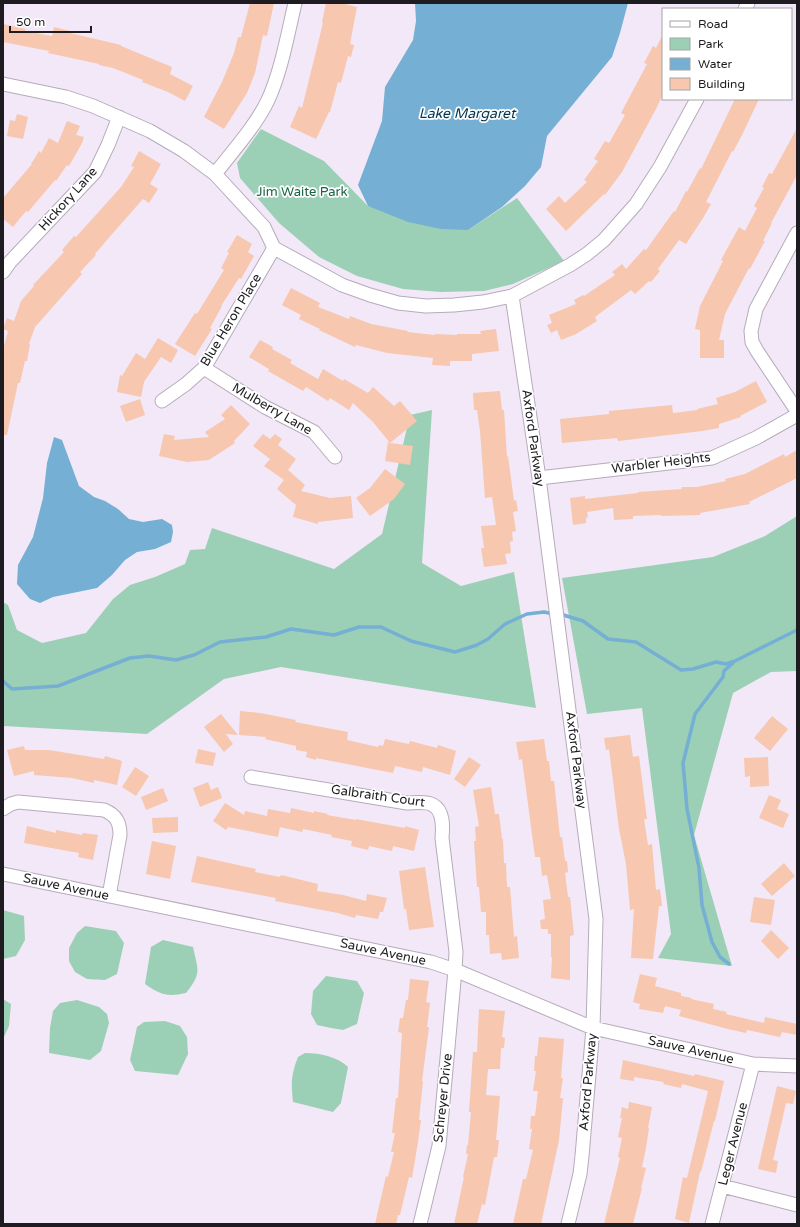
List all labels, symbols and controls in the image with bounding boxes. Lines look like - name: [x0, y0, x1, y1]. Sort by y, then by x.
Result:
- scale bar: [10, 8, 91, 34]
- legend: [662, 8, 792, 100]
- text: 50 m: [16, 15, 45, 29]
- text: Road: [698, 17, 728, 31]
- text: Park: [698, 37, 724, 51]
- text: Water: [698, 57, 733, 71]
- text: Building: [698, 77, 745, 91]
- water label: Lake Margaret: [419, 105, 517, 122]
- street label: Hickory Lane: [35, 164, 101, 234]
- park label: Jim Waite Park: [256, 184, 348, 200]
- street label: Blue Heron Place: [197, 271, 265, 369]
- street label: Mulberry Lane: [229, 380, 315, 438]
- street label: Axford Parkway: [518, 388, 548, 488]
- street label: Warbler Heights: [611, 449, 711, 477]
- street label: Axford Parkway: [562, 710, 590, 810]
- street label: Galbraith Court: [330, 781, 426, 811]
- street label: Sauve Avenue: [22, 870, 110, 904]
- street label: Sauve Avenue: [339, 935, 427, 969]
- street label: Axford Parkway: [576, 1032, 600, 1132]
- street label: Sauve Avenue: [647, 1032, 735, 1068]
- street label: Schreyer Drive: [430, 1053, 456, 1143]
- street label: Leger Avenue: [715, 1101, 751, 1187]

